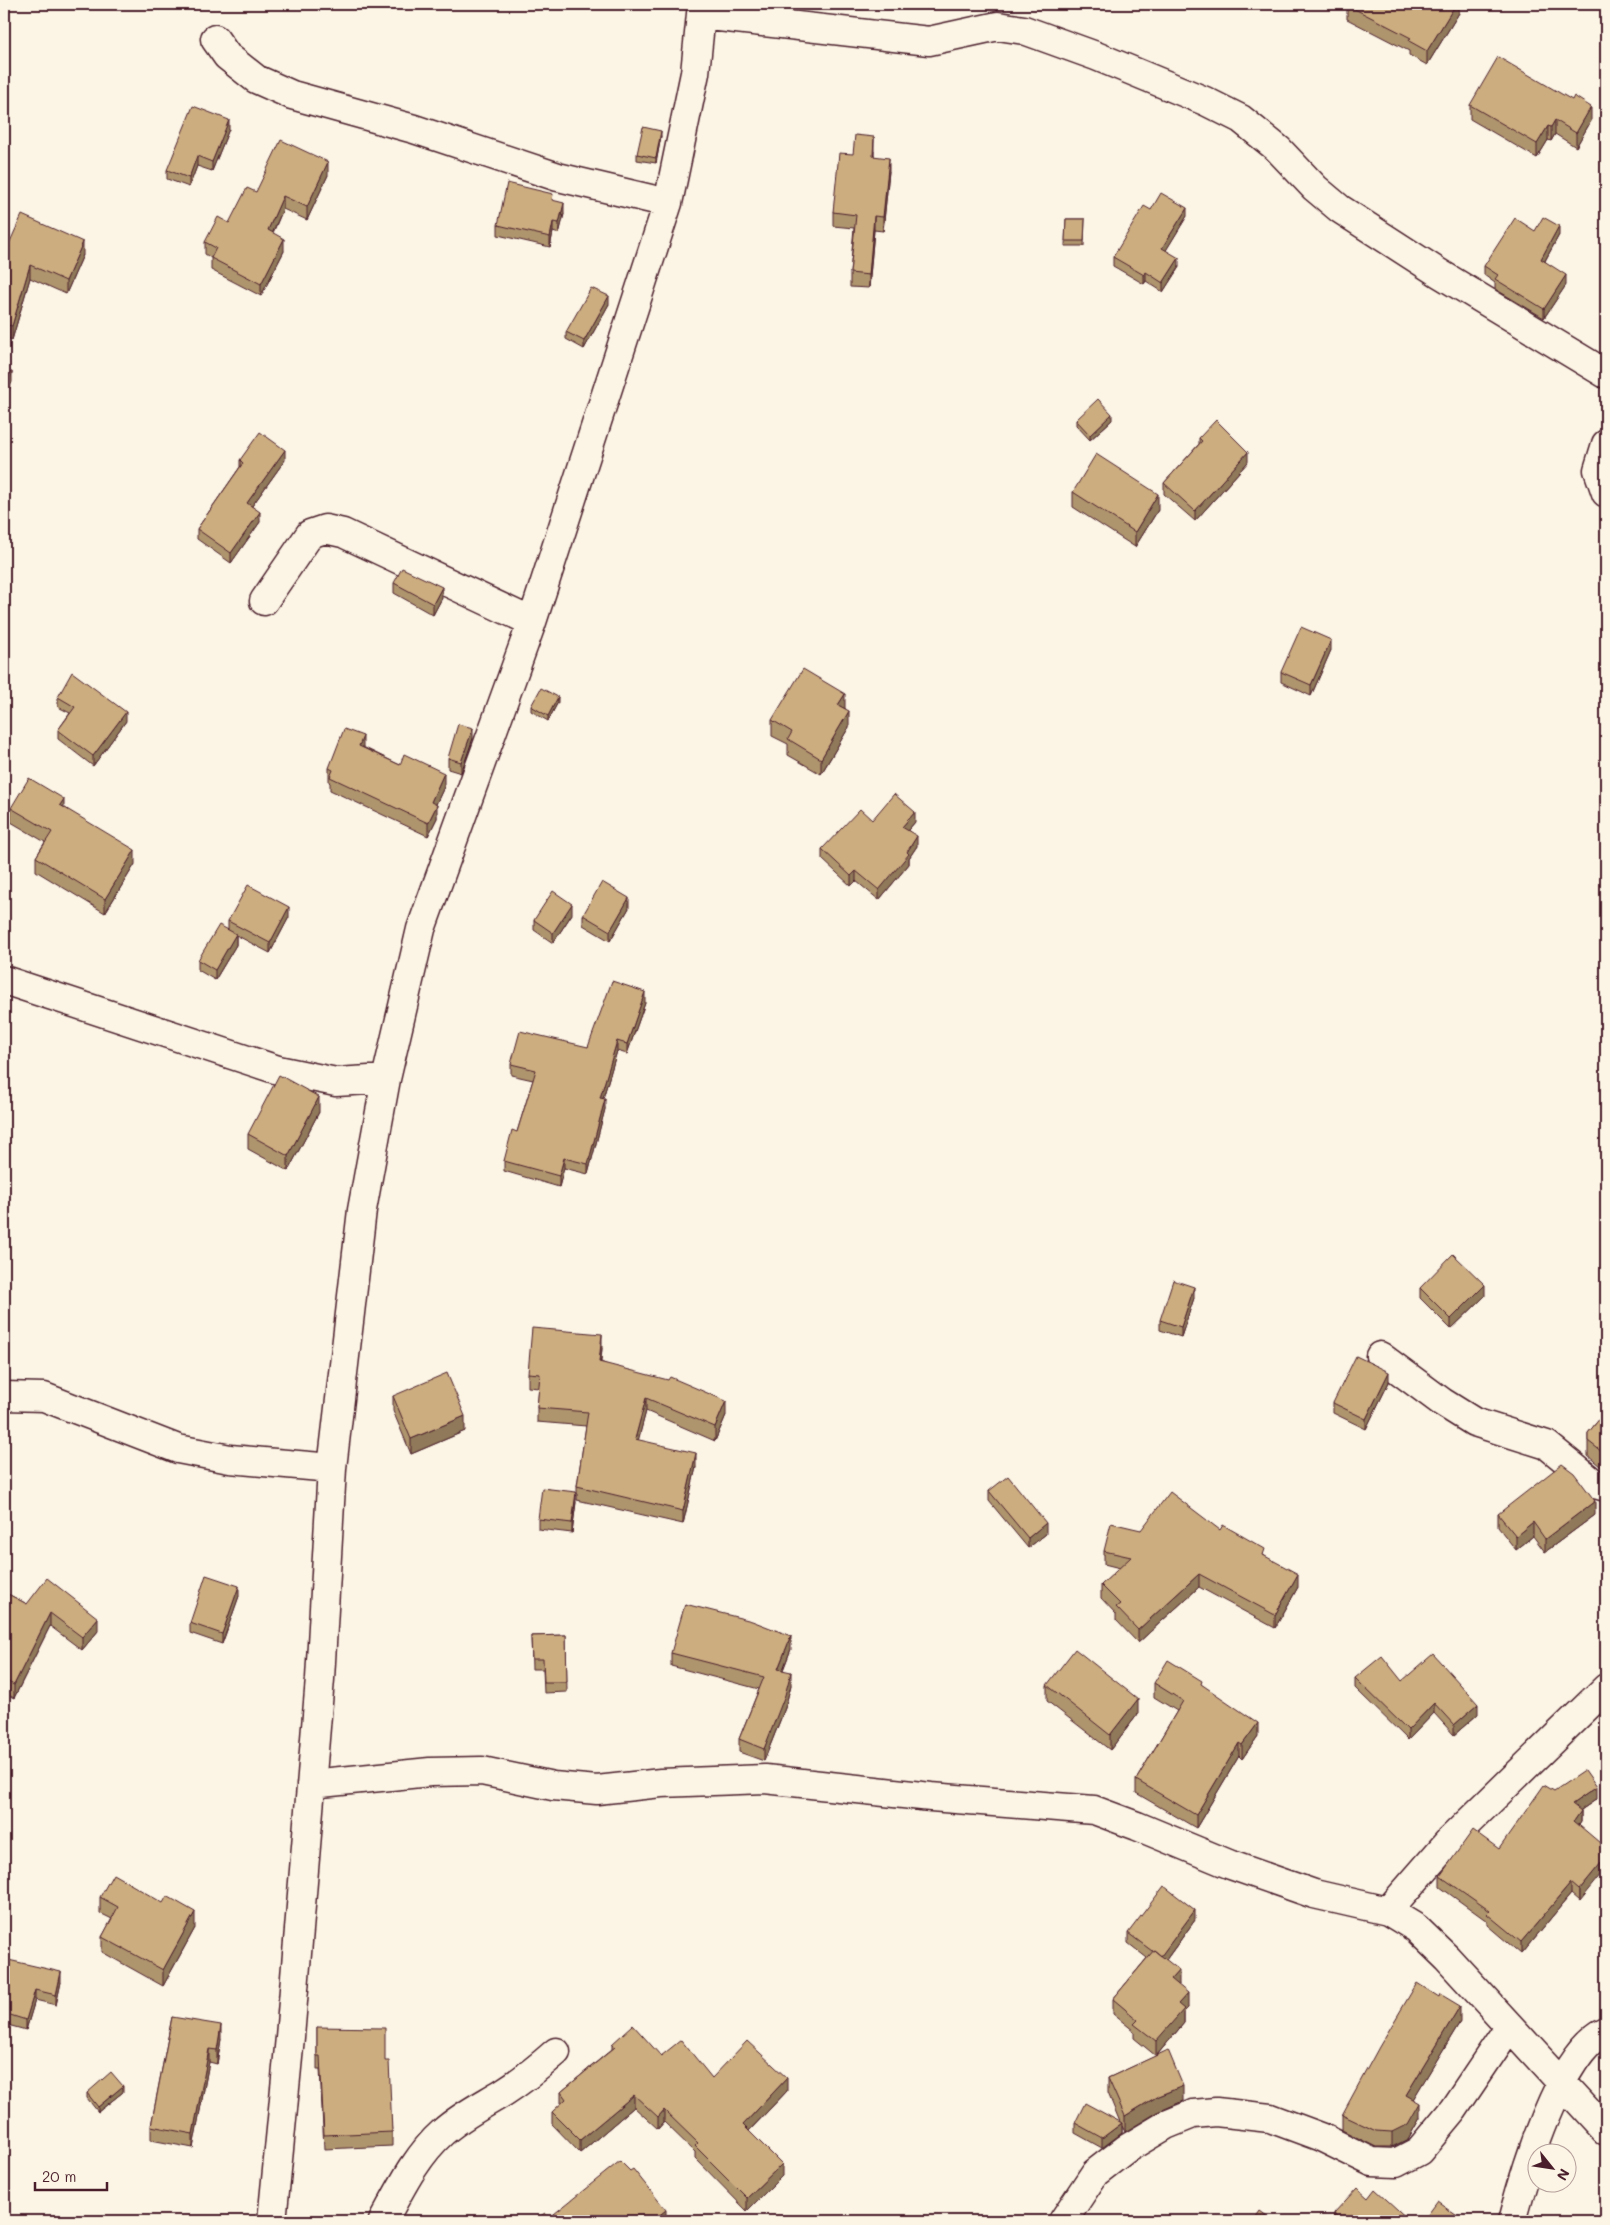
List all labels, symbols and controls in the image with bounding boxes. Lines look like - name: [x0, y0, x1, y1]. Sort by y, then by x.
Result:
- north arrow: [1528, 2142, 1578, 2192]
- scale bar: [35, 2160, 108, 2192]
- text: N: [1553, 2165, 1575, 2184]
- text: 20 m: [42, 2166, 76, 2186]

